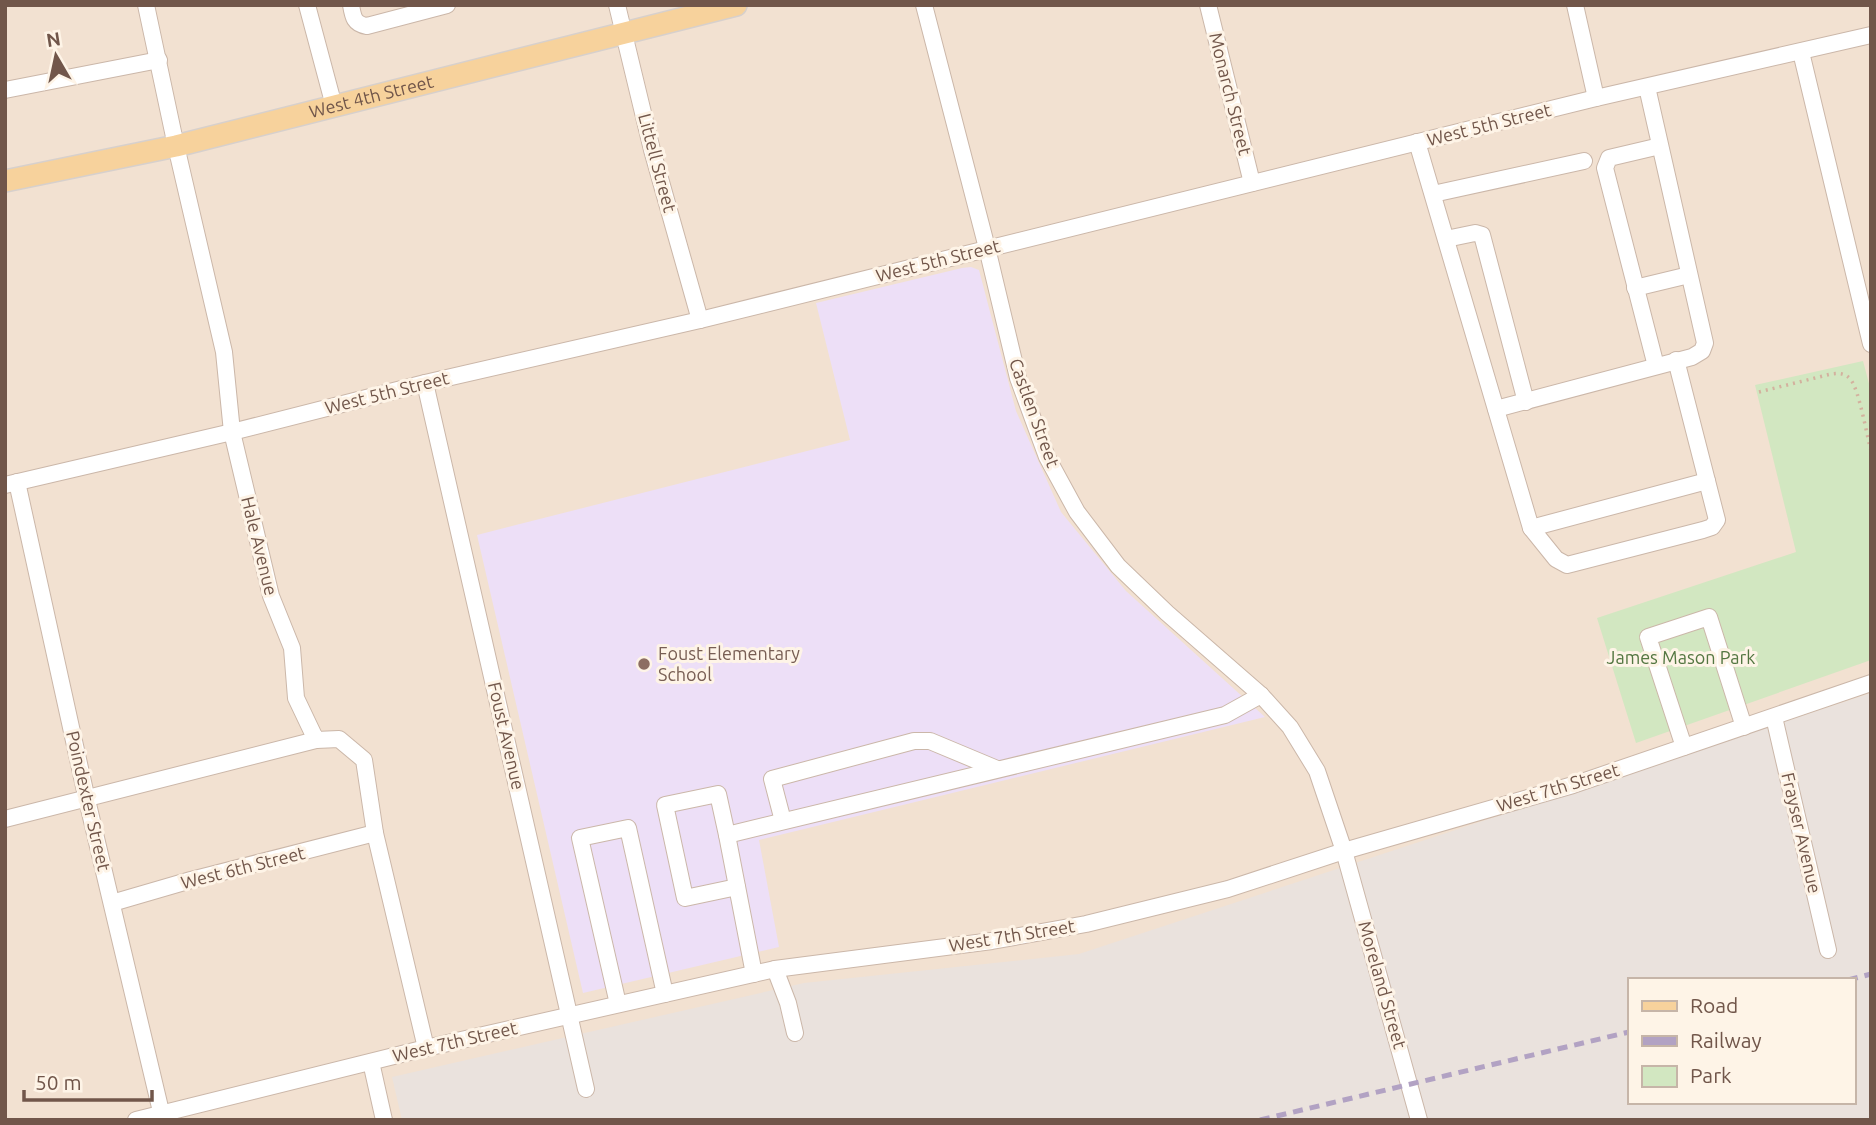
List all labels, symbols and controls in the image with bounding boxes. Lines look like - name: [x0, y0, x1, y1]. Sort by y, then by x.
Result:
- north arrow: [21, 21, 91, 91]
- text: N: [45, 27, 62, 51]
- street label: Monarch Street: [1206, 30, 1256, 157]
- street label: West 4th Street: [307, 71, 435, 121]
- street label: West 5th Street: [1425, 99, 1553, 149]
- street label: Littell Street: [635, 111, 681, 214]
- street label: West 5th Street: [874, 235, 1002, 285]
- street label: Castlen Street: [1006, 355, 1064, 470]
- street label: West 5th Street: [323, 367, 451, 417]
- street label: Hale Avenue: [238, 494, 282, 597]
- place label: Foust Elementary School: [658, 643, 800, 684]
- park label: James Mason Park: [1607, 647, 1755, 667]
- marker: Foust Elementary School: [636, 656, 652, 672]
- street label: Foust Avenue: [485, 680, 529, 792]
- street label: Poindexter Street: [63, 729, 115, 873]
- street label: West 7th Street: [1494, 759, 1621, 815]
- street label: Frayser Avenue: [1778, 770, 1826, 895]
- street label: West 6th Street: [179, 842, 307, 892]
- street label: West 7th Street: [947, 915, 1076, 955]
- street label: Moreland Street: [1355, 918, 1411, 1051]
- legend: [1628, 978, 1855, 1104]
- text: Road: [1690, 993, 1738, 1017]
- street label: West 7th Street: [391, 1017, 519, 1065]
- text: Railway: [1690, 1028, 1762, 1052]
- scale bar: [24, 1058, 152, 1102]
- text: Park: [1690, 1063, 1732, 1087]
- text: 50 m: [35, 1070, 82, 1094]

